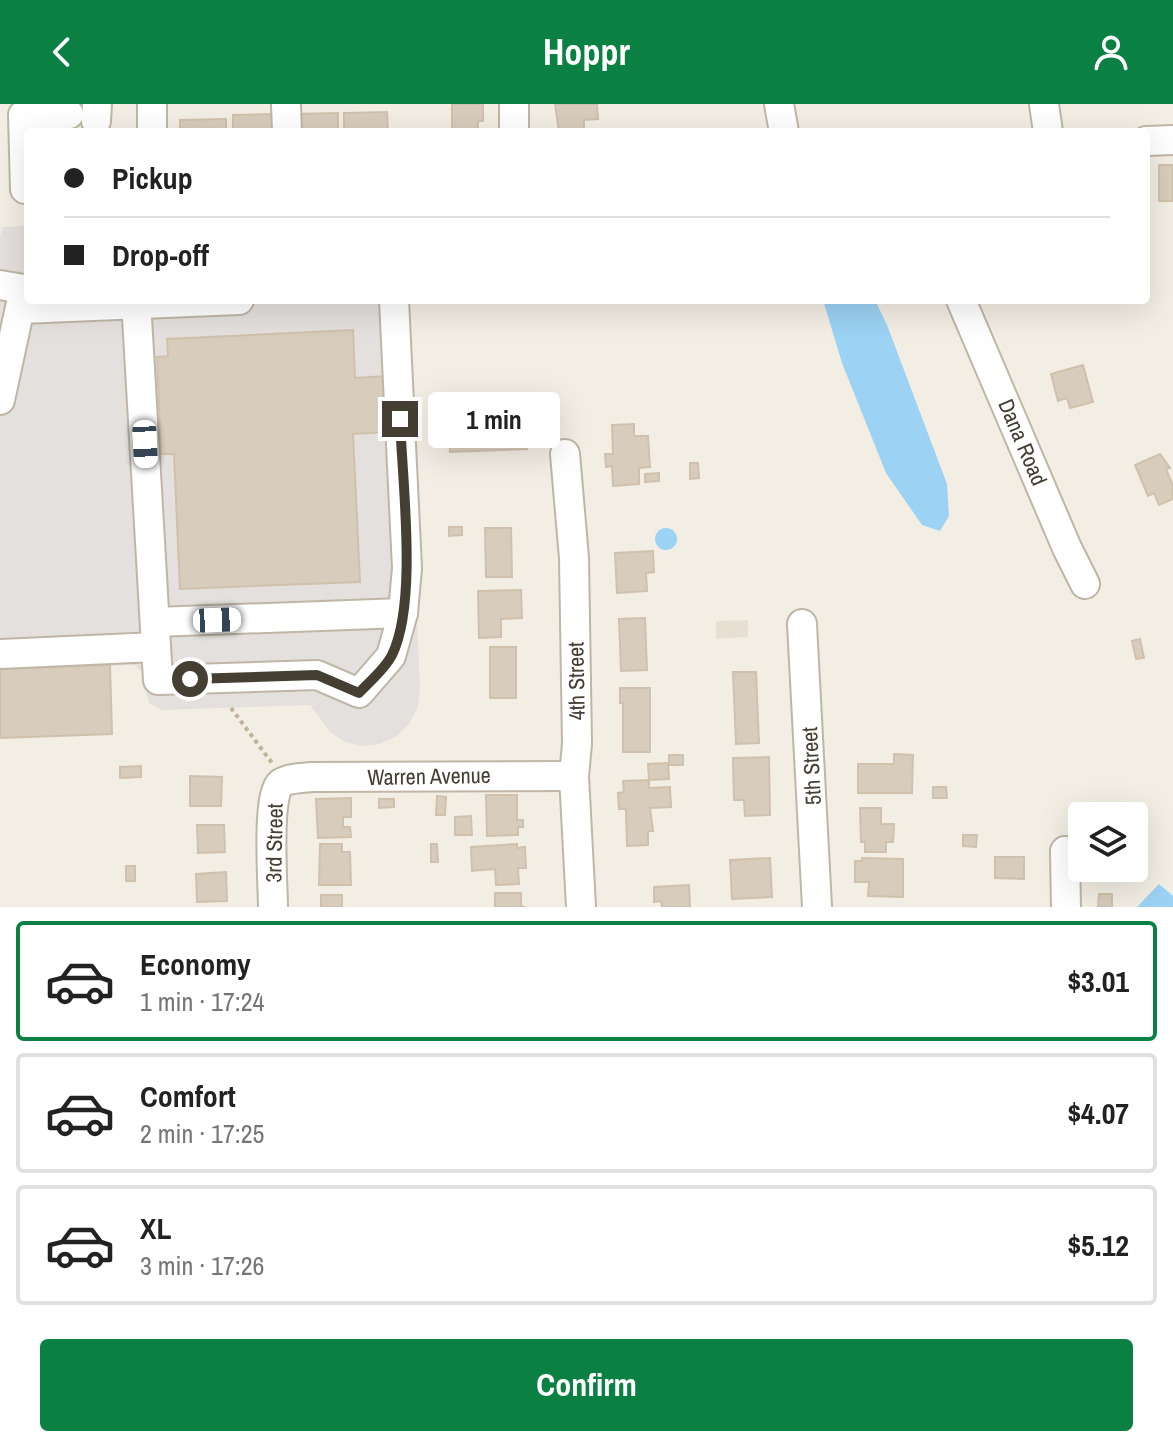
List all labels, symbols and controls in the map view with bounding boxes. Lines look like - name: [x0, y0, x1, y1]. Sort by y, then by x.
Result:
- text: Hoppr: [543, 28, 630, 76]
- icon: back: [40, 30, 84, 74]
- icon: person: [1089, 30, 1133, 74]
- text: Pickup: [112, 158, 193, 198]
- text: Drop-off: [112, 235, 209, 275]
- callout: 1 min: [428, 391, 560, 447]
- street label: Dana Road: [991, 394, 1055, 490]
- route end: [382, 401, 418, 437]
- text: 1 min: [466, 402, 522, 437]
- car: [132, 419, 158, 469]
- car: [193, 607, 241, 633]
- street label: 4th Street: [560, 642, 592, 720]
- route start: [172, 661, 208, 697]
- street label: 5th Street: [794, 726, 828, 806]
- street label: Warren Avenue: [367, 760, 491, 792]
- map controls: [1068, 802, 1148, 882]
- button: layers: [1068, 802, 1148, 882]
- street label: 3rd Street: [258, 803, 290, 883]
- text: Economy: [140, 944, 251, 984]
- icon: car: [44, 945, 116, 1017]
- text: $3.01: [1067, 961, 1129, 1001]
- text: 1 min · 17:24: [140, 984, 264, 1019]
- text: Comfort: [140, 1076, 236, 1116]
- icon: car: [44, 1077, 116, 1149]
- text: $4.07: [1067, 1093, 1129, 1133]
- text: 2 min · 17:25: [140, 1116, 264, 1151]
- text: XL: [140, 1208, 171, 1248]
- icon: car: [44, 1209, 116, 1281]
- text: $5.12: [1067, 1225, 1129, 1265]
- text: 3 min · 17:26: [140, 1248, 264, 1283]
- button: Confirm: [40, 1339, 1133, 1431]

